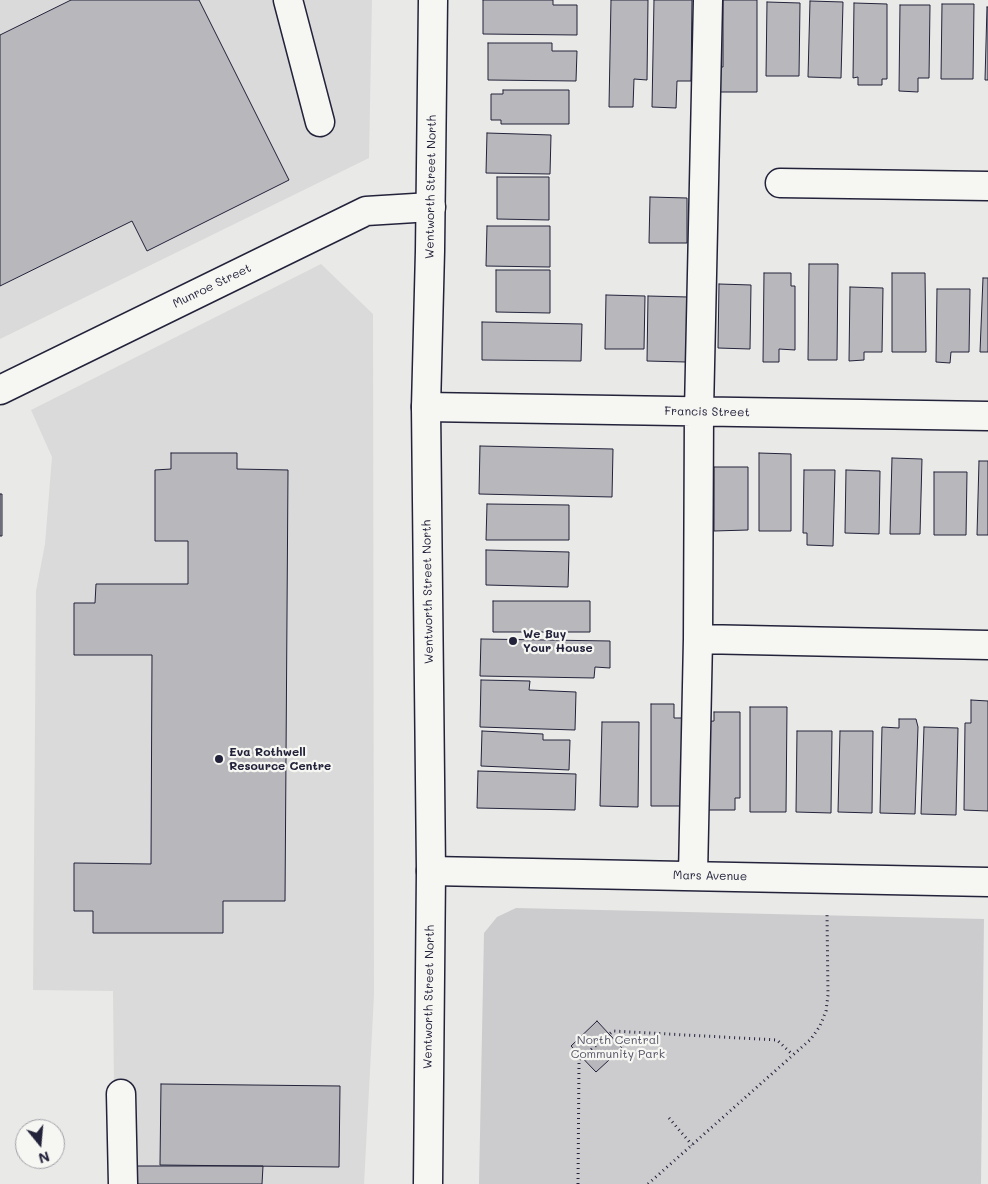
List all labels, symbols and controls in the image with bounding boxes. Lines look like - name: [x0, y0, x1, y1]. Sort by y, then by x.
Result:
- street label: Wentworth Street North: [423, 115, 439, 259]
- street label: Munroe Street: [170, 261, 254, 311]
- street label: Francis Street: [664, 404, 750, 420]
- street label: Wentworth Street North: [420, 520, 436, 664]
- place label: We Buy Your House: [523, 627, 593, 655]
- marker: We Buy Your House: [507, 635, 519, 647]
- place label: Eva Rothwell Resource Centre: [229, 745, 331, 773]
- marker: Eva Rothwell Resource Centre: [213, 753, 225, 765]
- street label: Mars Avenue: [673, 868, 747, 884]
- street label: Wentworth Street North: [421, 925, 437, 1069]
- park label: North Central Community Park: [571, 1033, 665, 1061]
- north arrow: [15, 1119, 65, 1169]
- text: N: [36, 1147, 52, 1169]

